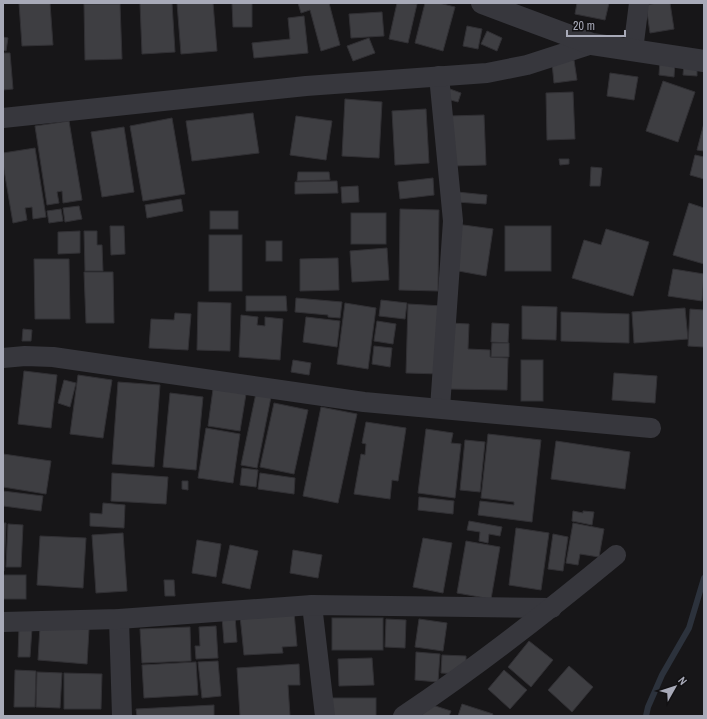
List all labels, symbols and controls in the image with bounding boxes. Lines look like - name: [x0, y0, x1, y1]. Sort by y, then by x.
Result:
- scale bar: [567, 12, 625, 38]
- text: 20 m: [573, 18, 595, 34]
- north arrow: [655, 667, 695, 707]
- text: N: [675, 674, 690, 688]

